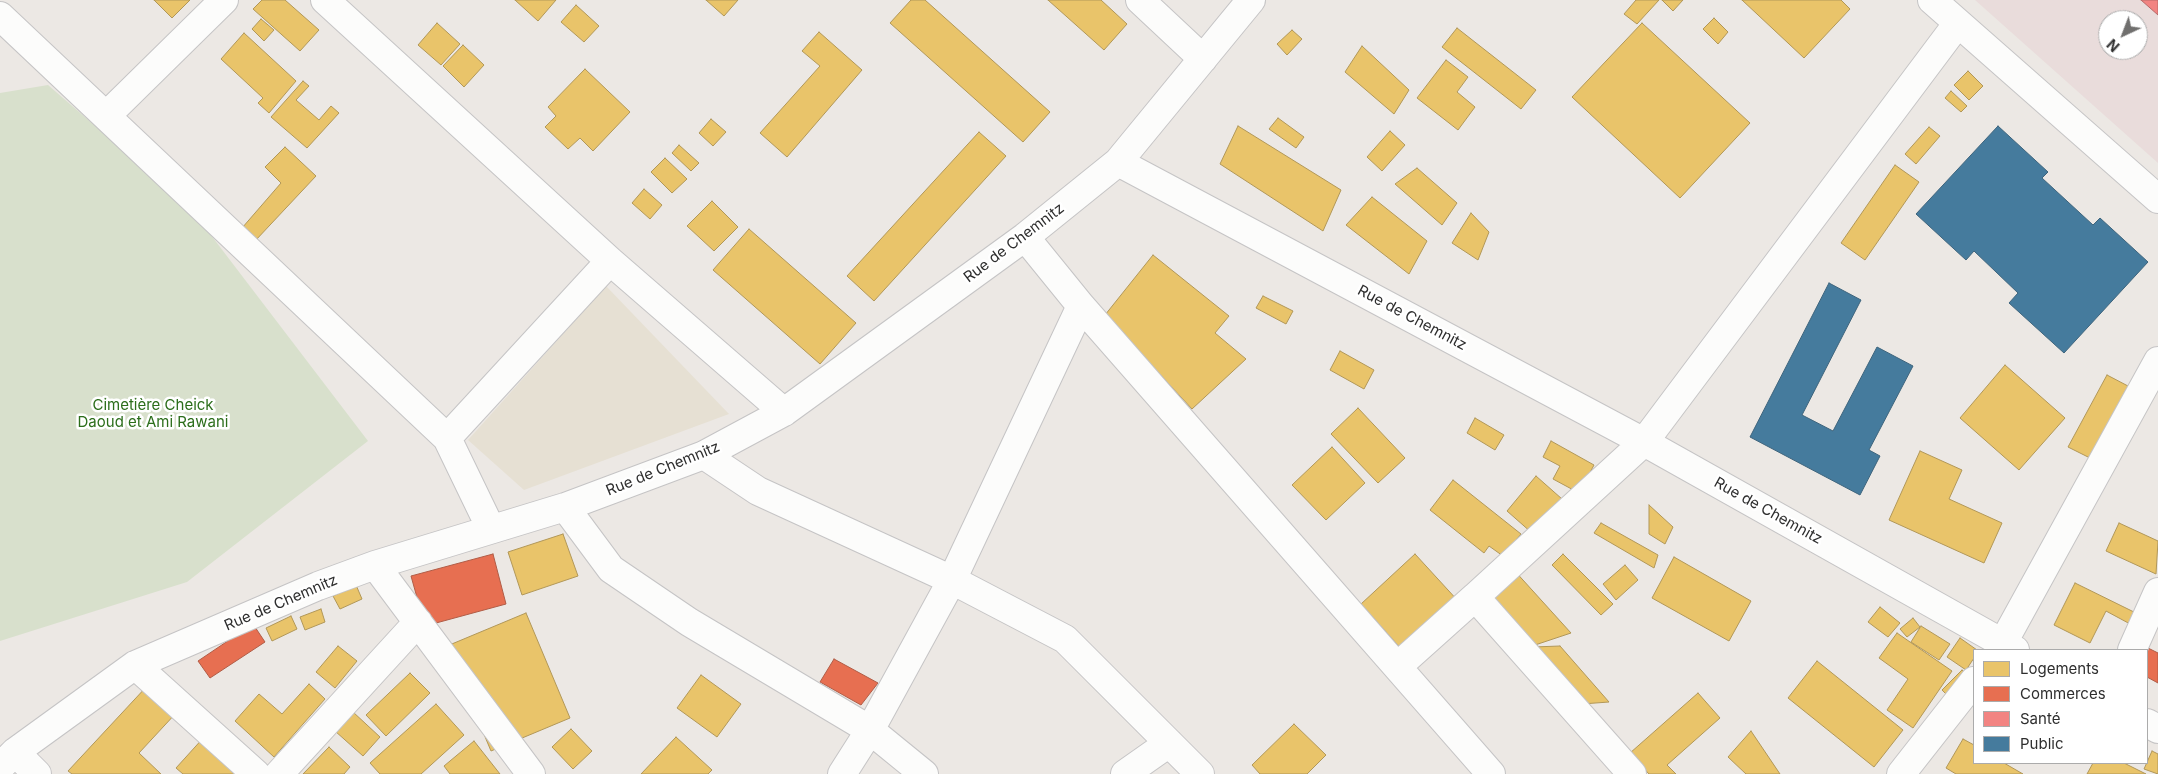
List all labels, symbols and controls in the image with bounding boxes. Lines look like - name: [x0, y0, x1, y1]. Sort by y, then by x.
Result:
- north arrow: [2098, 10, 2148, 60]
- text: N: [2103, 36, 2123, 55]
- street label: Rue de Chemnitz: [960, 199, 1068, 287]
- street label: Rue de Chemnitz: [1354, 282, 1470, 354]
- park label: Cimetière Cheick Daoud et Ami Rawani: [78, 396, 228, 431]
- street label: Rue de Chemnitz: [604, 438, 722, 500]
- street label: Rue de Chemnitz: [1711, 474, 1825, 548]
- street label: Rue de Chemnitz: [222, 571, 340, 635]
- legend: [1973, 649, 2148, 764]
- text: Logements: [2020, 659, 2099, 678]
- text: Commerces: [2020, 684, 2106, 703]
- text: Santé: [2020, 709, 2060, 728]
- text: Public: [2020, 734, 2063, 753]

